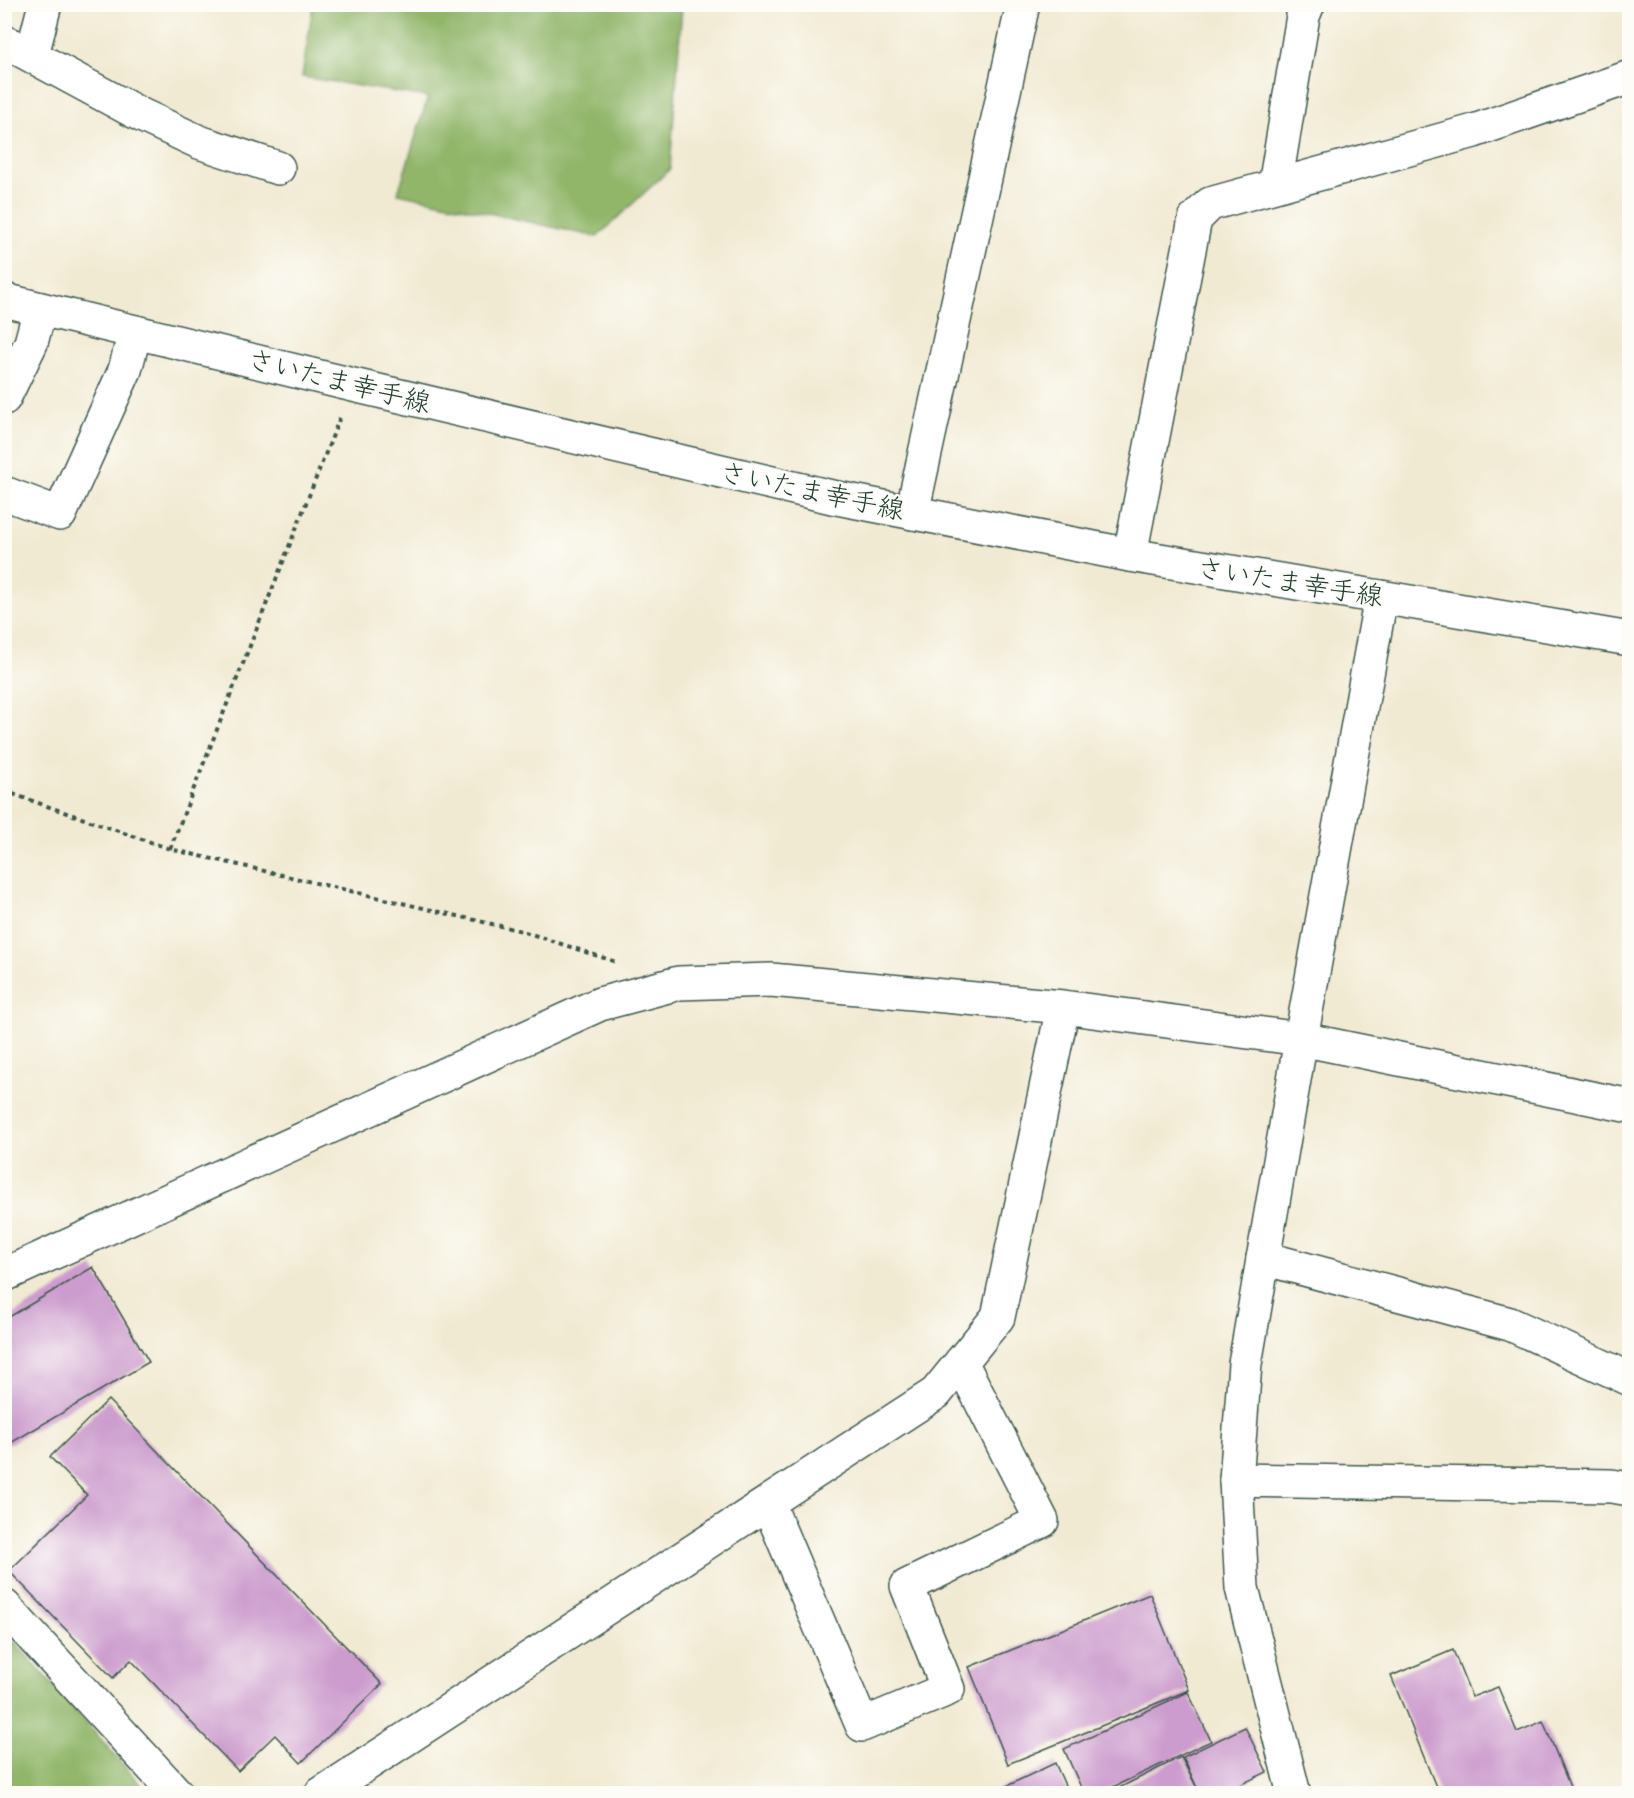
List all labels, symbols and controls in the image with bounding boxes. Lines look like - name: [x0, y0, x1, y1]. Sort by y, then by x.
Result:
- street label: さいたま幸手線: [243, 342, 434, 425]
- street label: さいたま幸手線: [716, 455, 907, 532]
- street label: さいたま幸手線: [1194, 551, 1385, 618]

